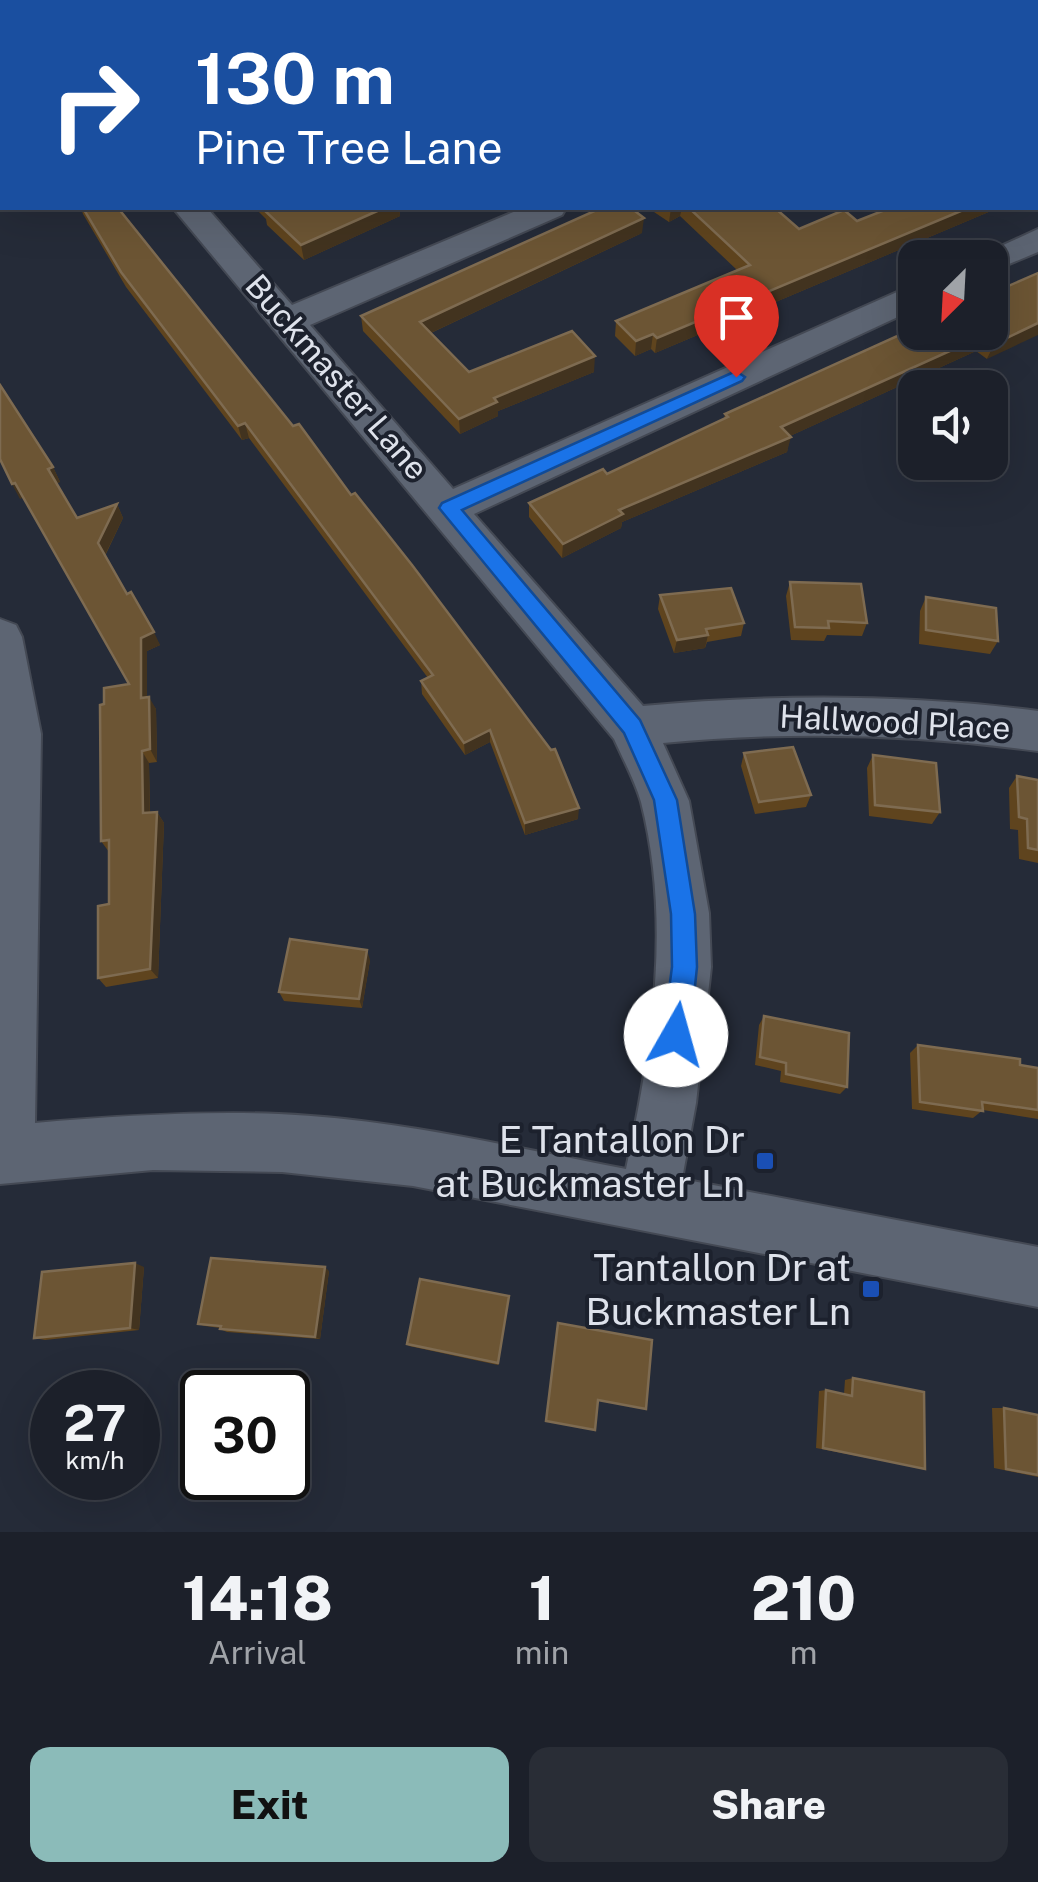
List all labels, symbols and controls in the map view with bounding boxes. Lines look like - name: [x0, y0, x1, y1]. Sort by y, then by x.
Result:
- text: 130 m: [195, 37, 395, 120]
- icon: right: [30, 40, 160, 170]
- text: Pine Tree Lane: [195, 121, 503, 174]
- north arrow: [898, 240, 1008, 350]
- map controls: [898, 240, 1008, 480]
- street label: Buckmaster Lane: [238, 267, 436, 487]
- pin: [694, 275, 779, 378]
- icon: arrive: [709, 290, 764, 345]
- button: sound: [898, 370, 1008, 480]
- street label: Hallwood Place: [779, 697, 1011, 747]
- position arrow: [624, 983, 728, 1087]
- place label: E Tantallon Dr at Buckmaster Ln: [435, 1117, 745, 1206]
- marker: E Tantallon Dr at Buckmaster Ln: [754, 1150, 776, 1172]
- place label: Tantallon Dr at Buckmaster Ln: [586, 1245, 851, 1334]
- marker: Tantallon Dr at Buckmaster Ln: [860, 1278, 882, 1300]
- speed limit sign: 30: [180, 1370, 310, 1500]
- text: 27: [63, 1393, 127, 1452]
- text: km/h: [66, 1445, 124, 1475]
- text: 14:18: [182, 1563, 333, 1634]
- text: 1: [529, 1563, 555, 1634]
- text: 210: [751, 1563, 856, 1634]
- text: Arrival: [208, 1634, 307, 1671]
- text: min: [515, 1634, 569, 1671]
- text: m: [790, 1634, 817, 1671]
- button: Exit: [30, 1747, 509, 1862]
- button: Share: [529, 1747, 1008, 1862]

